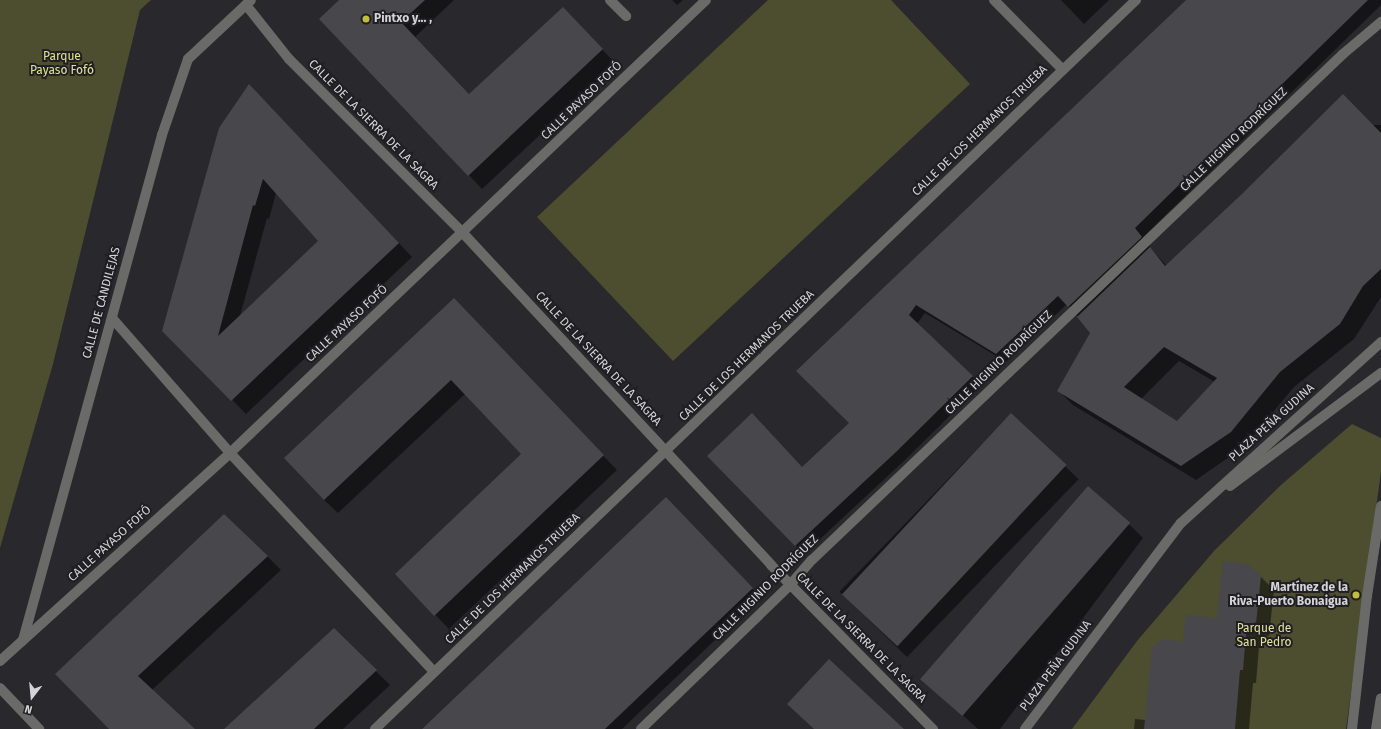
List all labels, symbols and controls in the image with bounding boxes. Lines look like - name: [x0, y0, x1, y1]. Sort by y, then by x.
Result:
- place label: Pintxo y... ,: [374, 12, 432, 26]
- marker: Pintxo y... ,: [361, 14, 371, 24]
- park label: Parque Payaso Fofó: [30, 50, 94, 78]
- street label: CALLE DE LA SIERRA DE LA SAGRA: [305, 57, 441, 193]
- street label: CALLE PAYASO FOFÓ: [539, 59, 625, 143]
- street label: CALLE DE LOS HERMANOS TRUEBA: [910, 63, 1050, 199]
- street label: CALLE HIGINIO RODRÍGUEZ: [1177, 85, 1291, 195]
- street label: CALLE DE CANDILEJAS: [80, 246, 124, 360]
- street label: CALLE PAYASO FOFÓ: [303, 282, 391, 366]
- street label: CALLE DE LOS HERMANOS TRUEBA: [677, 288, 817, 424]
- street label: CALLE DE LA SIERRA DE LA SAGRA: [532, 289, 664, 429]
- street label: CALLE HIGINIO RODRÍGUEZ: [942, 308, 1056, 418]
- street label: PLAZA PEÑA GUDINA: [1226, 381, 1318, 465]
- street label: CALLE PAYASO FOFÓ: [66, 503, 154, 585]
- street label: CALLE DE LOS HERMANOS TRUEBA: [443, 511, 583, 647]
- street label: CALLE HIGINIO RODRÍGUEZ: [710, 532, 822, 644]
- street label: CALLE DE LA SIERRA DE LA SAGRA: [793, 570, 929, 706]
- place label: Martínez de la Riva-Puerto Bonaigua: [1229, 581, 1348, 609]
- marker: Martínez de la Riva-Puerto Bonaigua: [1351, 590, 1361, 600]
- street label: PLAZA PEÑA GUDINA: [1017, 618, 1095, 714]
- park label: Parque de San Pedro: [1237, 622, 1291, 650]
- north arrow: [12, 677, 52, 717]
- text: N: [23, 702, 34, 716]

